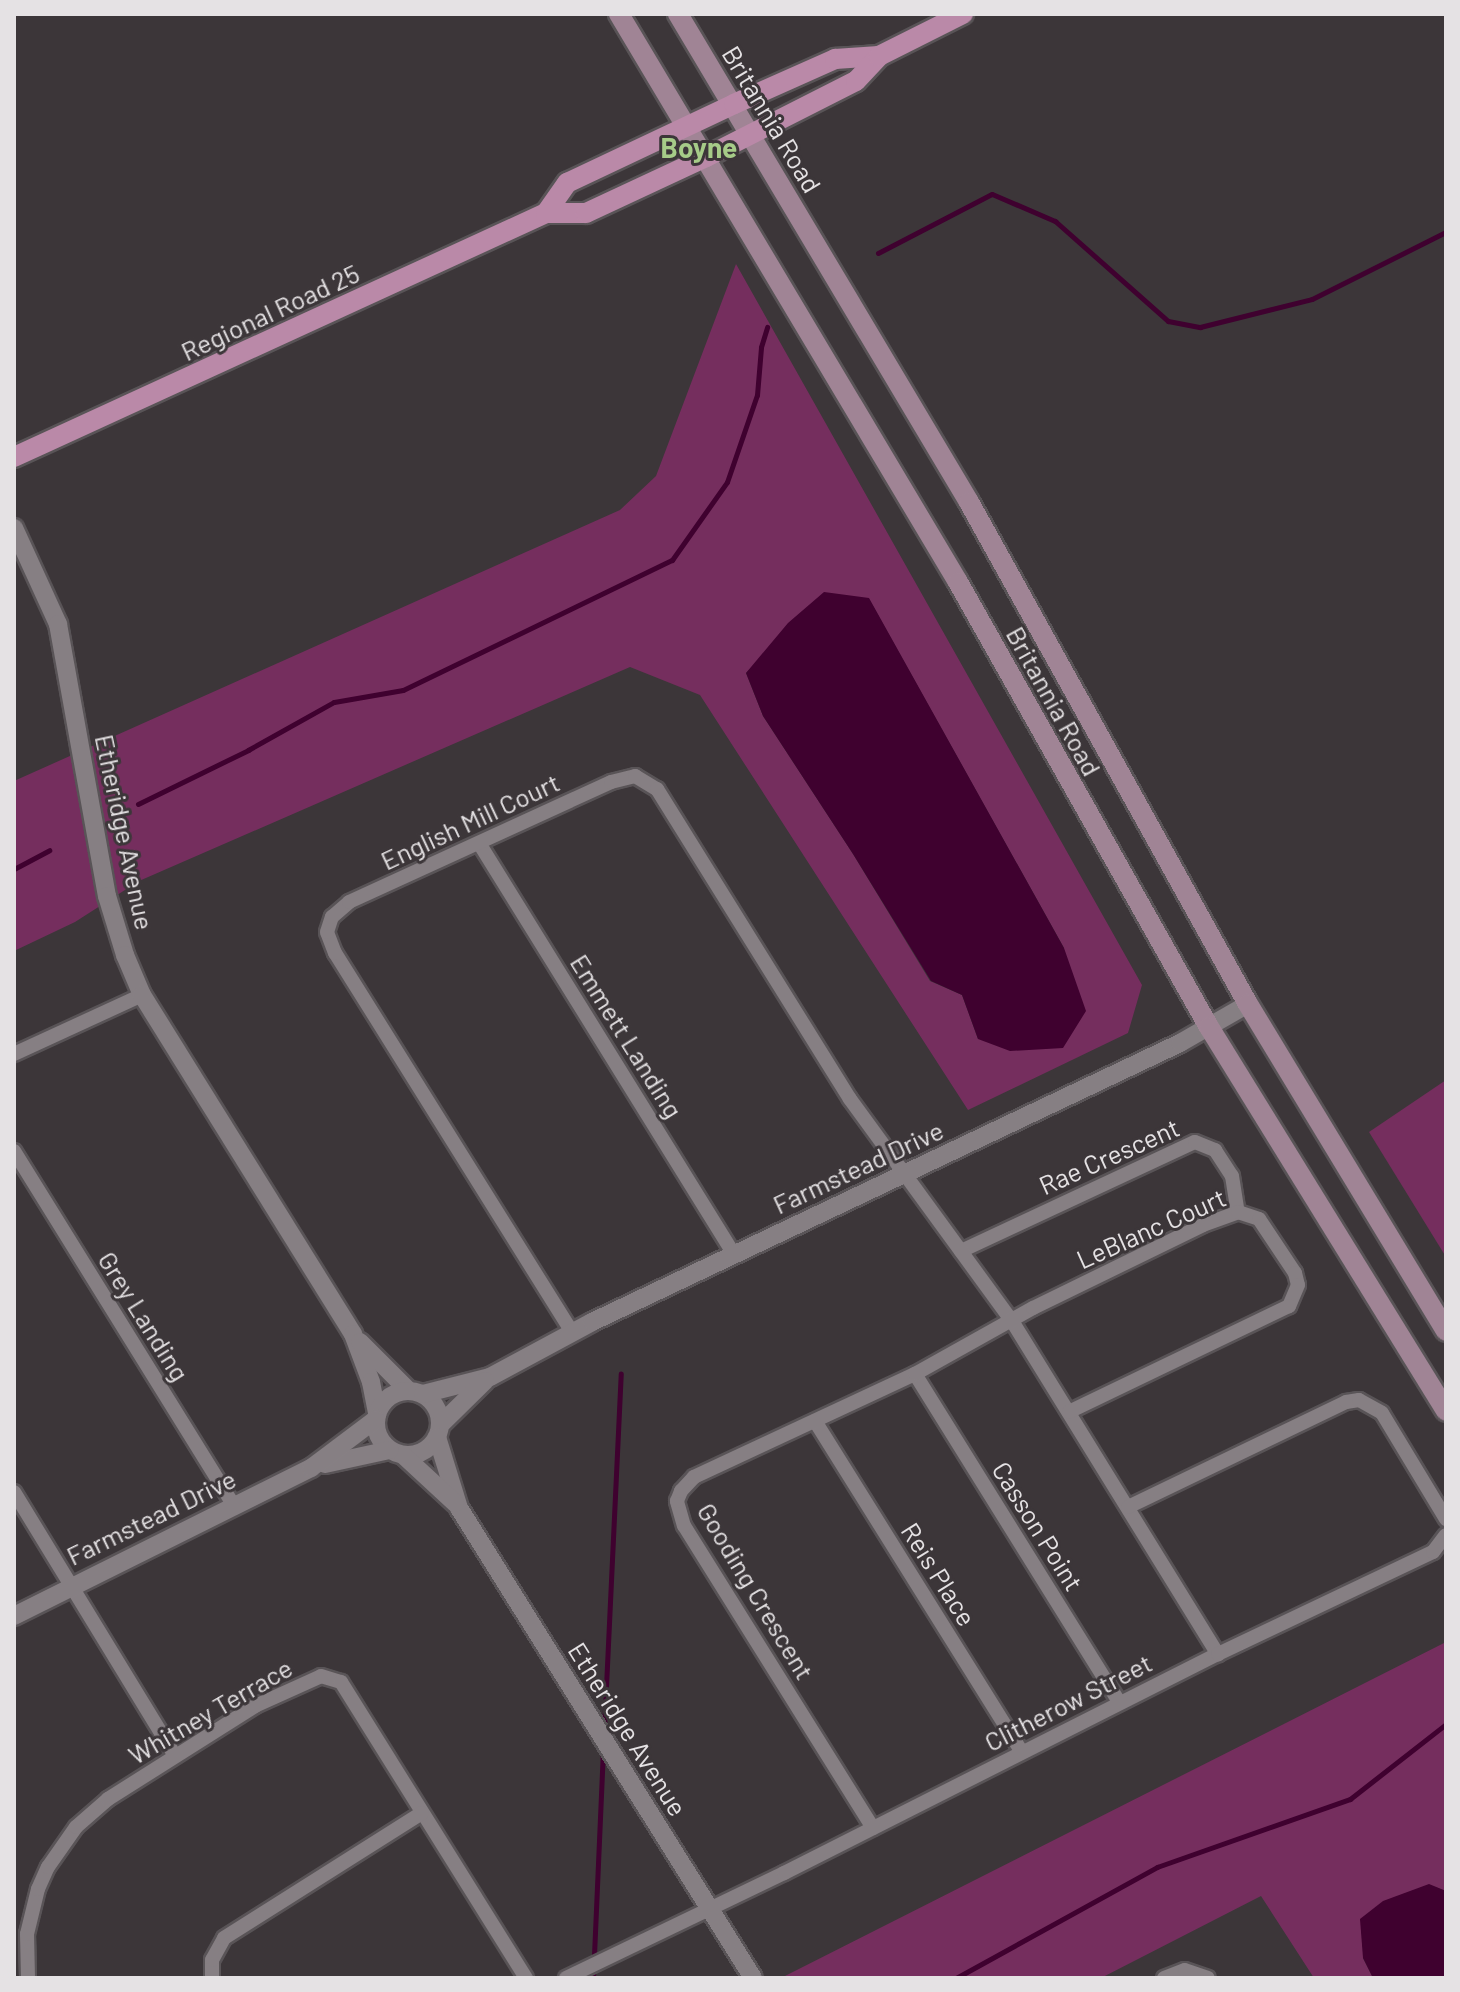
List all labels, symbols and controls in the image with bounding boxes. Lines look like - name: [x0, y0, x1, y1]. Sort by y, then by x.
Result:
- street label: Britannia Road: [716, 40, 828, 198]
- district label: Boyne: [661, 130, 737, 164]
- street label: Regional Road 25: [176, 257, 364, 367]
- street label: Britannia Road: [1000, 621, 1108, 781]
- street label: Etheridge Avenue: [89, 732, 161, 932]
- street label: English Mill Court: [376, 766, 564, 876]
- street label: Emmett Landing: [564, 948, 690, 1124]
- street label: Rae Crescent: [1034, 1111, 1184, 1201]
- street label: Farmstead Drive: [768, 1114, 948, 1220]
- street label: LeBlanc Court: [1072, 1181, 1230, 1275]
- street label: Grey Landing: [92, 1246, 196, 1386]
- street label: Casson Point: [986, 1456, 1090, 1596]
- street label: Farmstead Drive: [61, 1463, 241, 1571]
- street label: Gooding Crescent: [691, 1497, 821, 1685]
- street label: Reis Place: [895, 1517, 983, 1631]
- street label: Etheridge Avenue: [562, 1636, 694, 1822]
- street label: Clitherow Street: [979, 1646, 1157, 1758]
- street label: Whitney Terrace: [123, 1652, 297, 1770]

